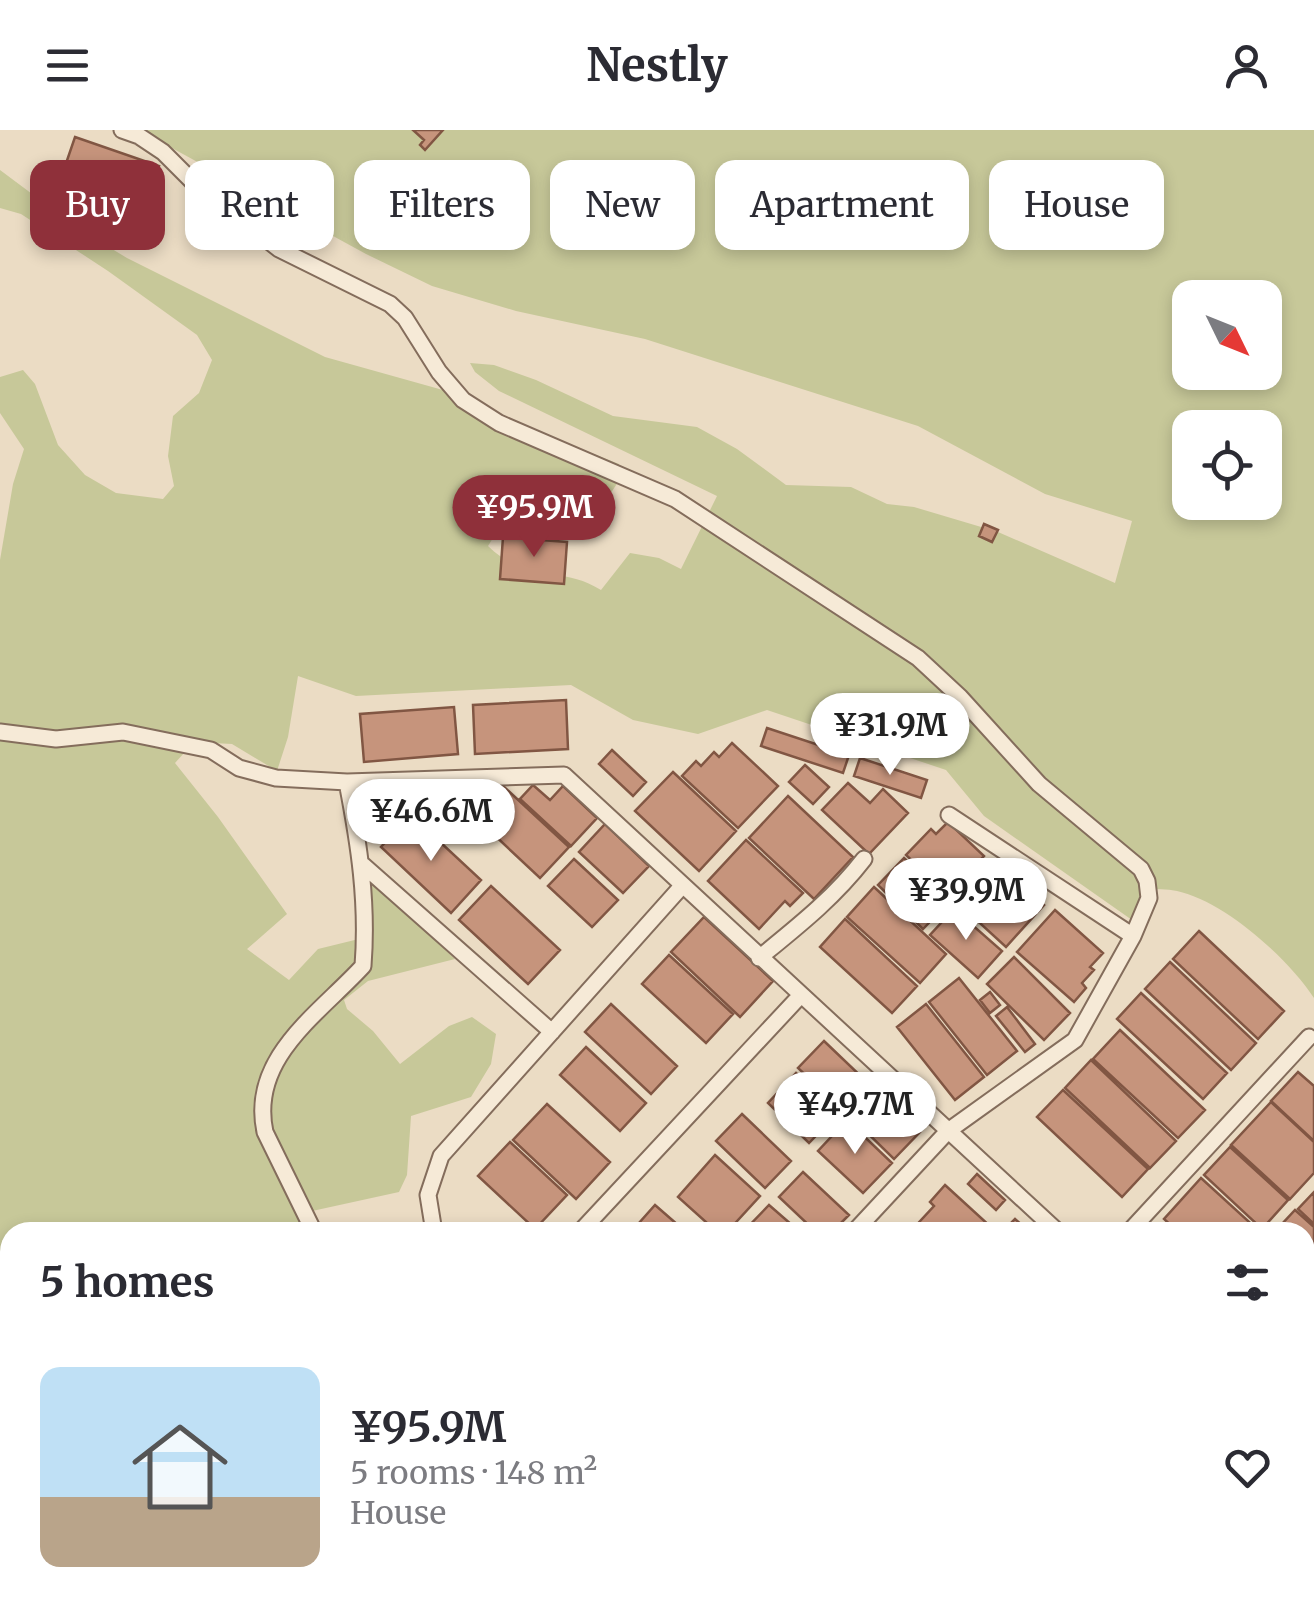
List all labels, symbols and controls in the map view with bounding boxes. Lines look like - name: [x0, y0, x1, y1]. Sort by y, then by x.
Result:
- text: Nestly: [586, 37, 728, 93]
- icon: menu: [40, 38, 95, 93]
- icon: person: [1219, 38, 1274, 93]
- chip: Buy: [30, 160, 165, 250]
- chip: Rent: [185, 160, 334, 250]
- chip: Filters: [354, 160, 530, 250]
- chip: New: [550, 160, 695, 250]
- chip: Apartment: [715, 160, 969, 250]
- chip: House: [989, 160, 1164, 250]
- north arrow: [1172, 280, 1282, 390]
- map controls: [1172, 280, 1282, 520]
- button: locate: [1172, 410, 1282, 520]
- pin: ¥95.9M: [453, 475, 615, 560]
- text: ¥95.9M: [474, 487, 594, 527]
- pin: ¥31.9M: [809, 693, 971, 778]
- text: ¥31.9M: [832, 705, 948, 745]
- pin: ¥46.6M: [350, 779, 512, 864]
- text: ¥46.6M: [369, 791, 493, 831]
- pin: ¥39.9M: [885, 858, 1047, 943]
- text: ¥39.9M: [907, 870, 1025, 910]
- pin: ¥49.7M: [774, 1072, 936, 1157]
- text: ¥49.7M: [796, 1084, 914, 1124]
- icon: filters: [1220, 1255, 1275, 1310]
- text: 5 homes: [40, 1256, 214, 1308]
- text: ¥95.9M: [350, 1401, 506, 1453]
- icon: home: [120, 1407, 240, 1527]
- icon: heart: [1220, 1440, 1275, 1495]
- text: 5 rooms · 148 m²: [350, 1453, 597, 1493]
- text: House: [350, 1493, 446, 1533]

